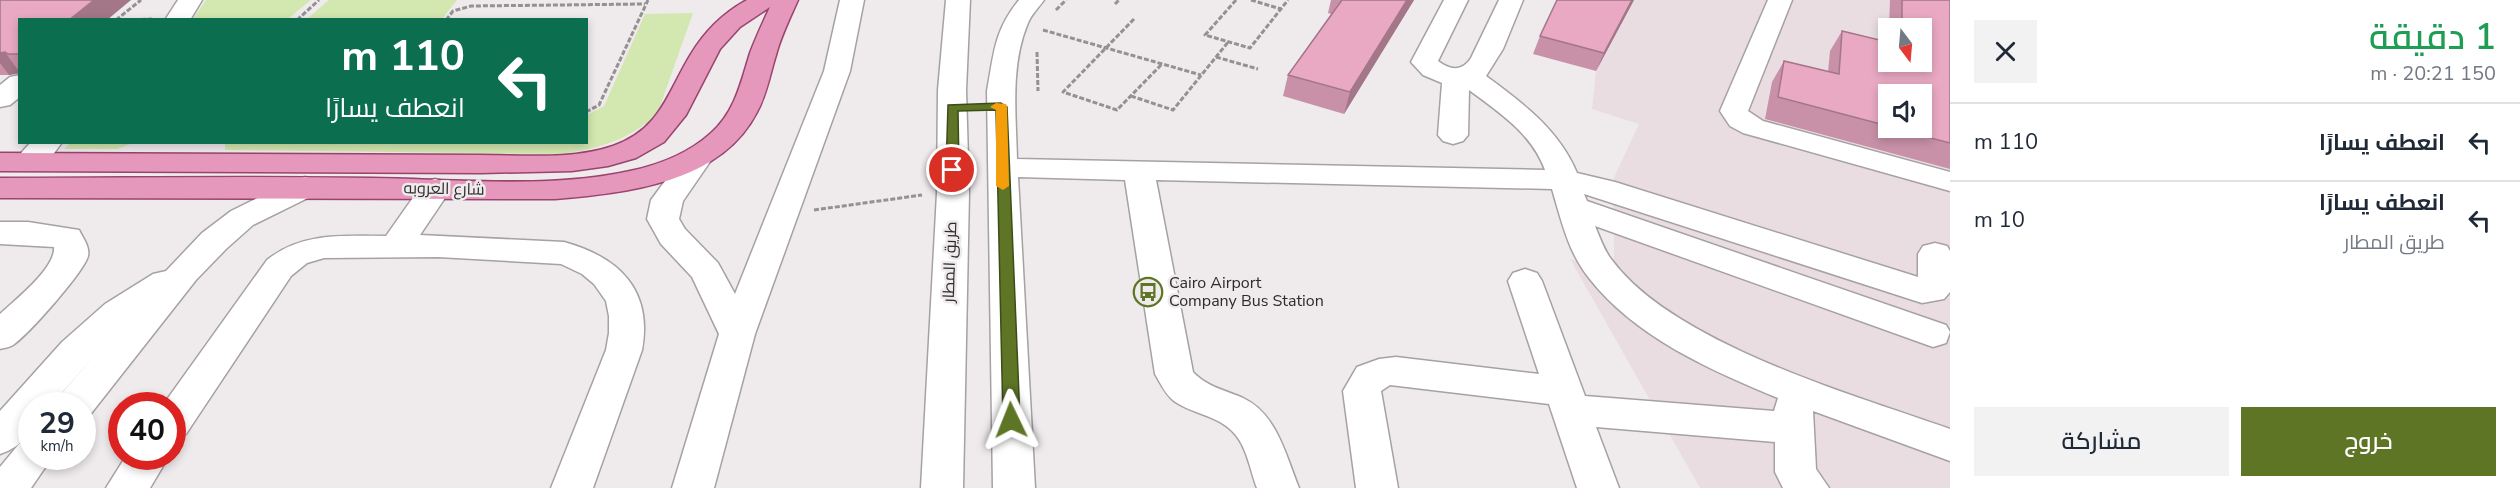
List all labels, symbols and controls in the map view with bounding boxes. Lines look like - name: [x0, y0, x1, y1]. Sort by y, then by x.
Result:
- text: 1 دقيقة: [2369, 13, 2496, 62]
- north arrow: [1878, 18, 1932, 72]
- map controls: [1878, 18, 1932, 138]
- button: close: [1974, 20, 2037, 83]
- text: 110 m: [341, 28, 465, 85]
- icon: left: [486, 42, 564, 120]
- text: 150 m · 20:21: [2370, 60, 2496, 87]
- button: sound: [1878, 84, 1932, 138]
- text: انعطف يسارًا: [325, 90, 465, 127]
- icon: left: [2463, 126, 2496, 159]
- text: 110 m: [1974, 127, 2038, 157]
- text: انعطف يسارًا: [2319, 128, 2445, 158]
- pin: [926, 144, 977, 195]
- icon: arrive: [935, 153, 968, 186]
- street label: شارع العروبه: [403, 177, 485, 201]
- text: انعطف يسارًا: [2319, 188, 2445, 218]
- icon: left: [2463, 204, 2496, 237]
- text: 10 m: [1974, 205, 2025, 235]
- street label: طريق المطار: [938, 221, 962, 304]
- text: طريق المطار: [2344, 229, 2445, 256]
- place label: Cairo Airport Company Bus Station: [1169, 272, 1324, 312]
- bus stop icon: Cairo Airport Company Bus Station: [1132, 276, 1164, 308]
- position arrow: [979, 388, 1043, 452]
- speed limit sign: 40: [108, 392, 186, 470]
- text: 29: [39, 403, 75, 444]
- button: مشاركة: [1974, 407, 2229, 476]
- button: خروج: [2241, 407, 2496, 476]
- text: km/h: [40, 436, 74, 456]

